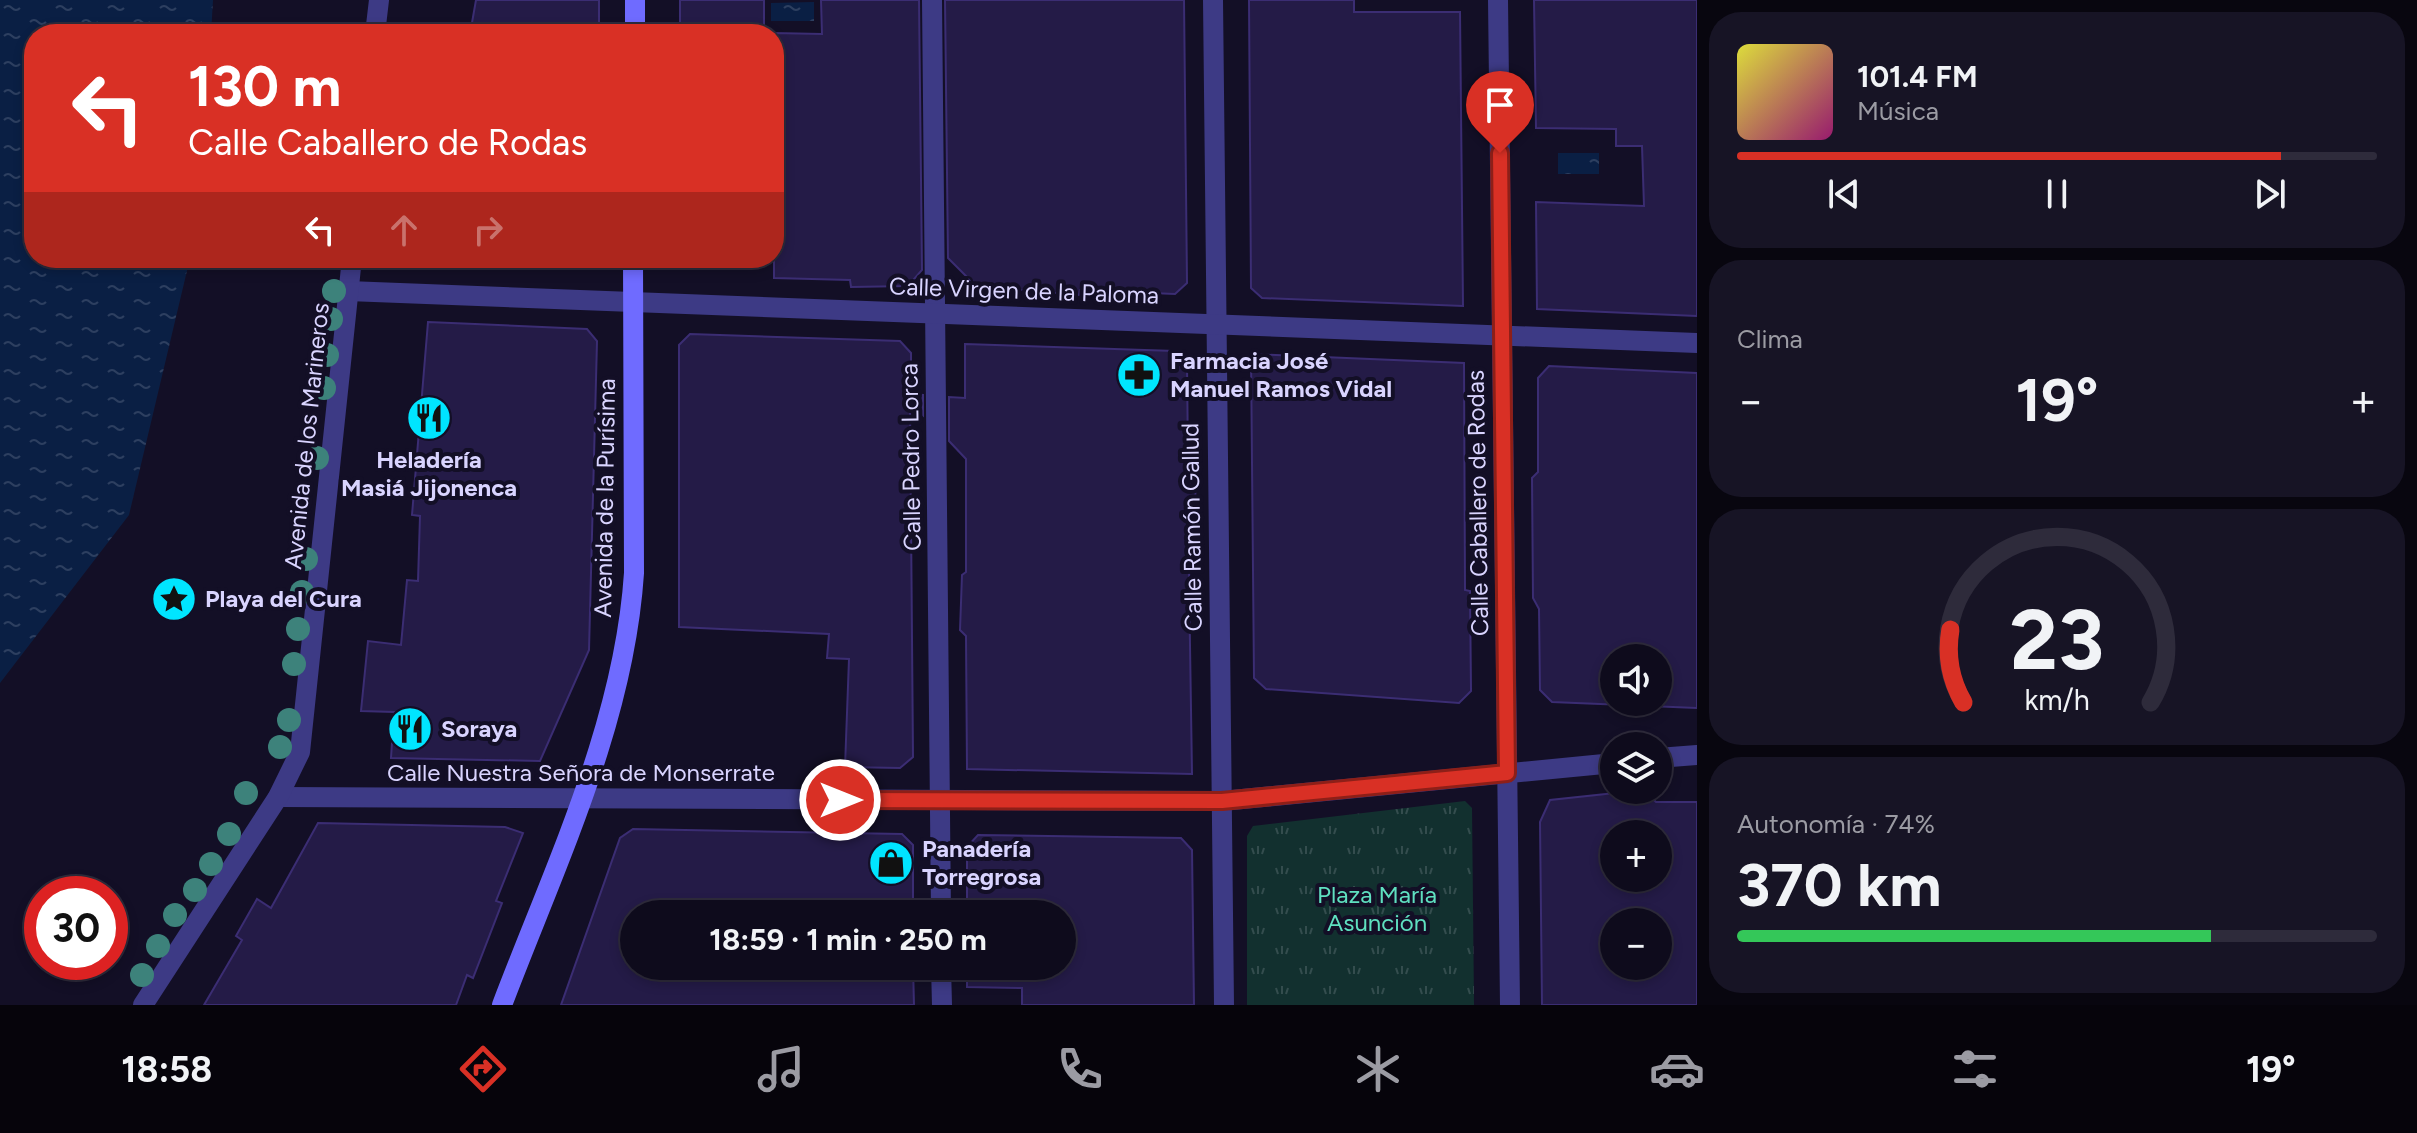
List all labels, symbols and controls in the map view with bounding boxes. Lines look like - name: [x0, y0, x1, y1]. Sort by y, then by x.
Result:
- text: 130 m: [188, 53, 341, 120]
- icon: left: [56, 56, 160, 160]
- text: 101.4 FM: [1857, 58, 1978, 95]
- pin: [1466, 71, 1534, 153]
- icon: arrive: [1478, 83, 1522, 127]
- text: Música: [1857, 95, 1939, 127]
- text: Calle Caballero de Rodas: [188, 121, 587, 164]
- icon: previous: [1822, 172, 1866, 216]
- icon: pause: [2035, 172, 2079, 216]
- icon: next: [2248, 172, 2292, 216]
- icon: left: [298, 208, 342, 252]
- icon: ahead: [382, 208, 426, 252]
- icon: right: [466, 208, 510, 252]
- street label: Calle Virgen de la Paloma: [888, 271, 1160, 310]
- street label: Avenida de los Marineros: [278, 301, 335, 571]
- text: Clima: [1737, 323, 1803, 355]
- place label: Farmacia José Manuel Ramos Vidal: [1170, 346, 1392, 403]
- pharmacy icon: Farmacia José Manuel Ramos Vidal: [1115, 351, 1163, 399]
- street label: Calle Pedro Lorca: [894, 363, 927, 551]
- text: 19°: [2016, 364, 2098, 436]
- street label: Calle Caballero de Rodas: [1461, 370, 1494, 636]
- text: −: [1737, 374, 1764, 427]
- text: +: [2350, 374, 2377, 427]
- street label: Avenida de la Purísima: [588, 378, 621, 618]
- restaurant icon: Heladería Masiá Jijonenca: [405, 394, 453, 442]
- street label: Calle Ramón Gallud: [1175, 422, 1208, 632]
- place label: Heladería Masiá Jijonenca: [341, 445, 517, 502]
- place icon: Playa del Cura: [150, 575, 198, 623]
- place label: Playa del Cura: [205, 584, 362, 613]
- text: 23: [2010, 589, 2104, 689]
- map controls: [1600, 644, 1672, 980]
- button: sound: [1600, 644, 1672, 716]
- text: km/h: [2024, 683, 2090, 717]
- restaurant icon: Soraya: [386, 705, 434, 753]
- place label: Soraya: [441, 714, 517, 743]
- button: layers: [1600, 732, 1672, 804]
- street label: Calle Nuestra Señora de Monserrate: [387, 758, 775, 787]
- position arrow: [798, 758, 882, 842]
- text: Autonomía · 74%: [1737, 808, 1935, 840]
- button: +: [1600, 820, 1672, 892]
- place label: Panadería Torregrosa: [922, 834, 1041, 891]
- shop icon: Panadería Torregrosa: [867, 839, 915, 887]
- text: 370 km: [1737, 849, 1941, 921]
- speed limit sign: 30: [24, 876, 128, 980]
- park label: Plaza María Asunción: [1317, 880, 1437, 937]
- button: −: [1600, 908, 1672, 980]
- text: 18:59 · 1 min · 250 m: [709, 921, 987, 958]
- icon: directions: [455, 1041, 511, 1097]
- icon: music: [753, 1041, 809, 1097]
- icon: phone: [1052, 1041, 1108, 1097]
- icon: climate: [1350, 1041, 1406, 1097]
- icon: car: [1649, 1041, 1705, 1097]
- icon: filters: [1947, 1041, 2003, 1097]
- text: 18:58: [121, 1048, 212, 1091]
- text: 19°: [2246, 1048, 2296, 1091]

